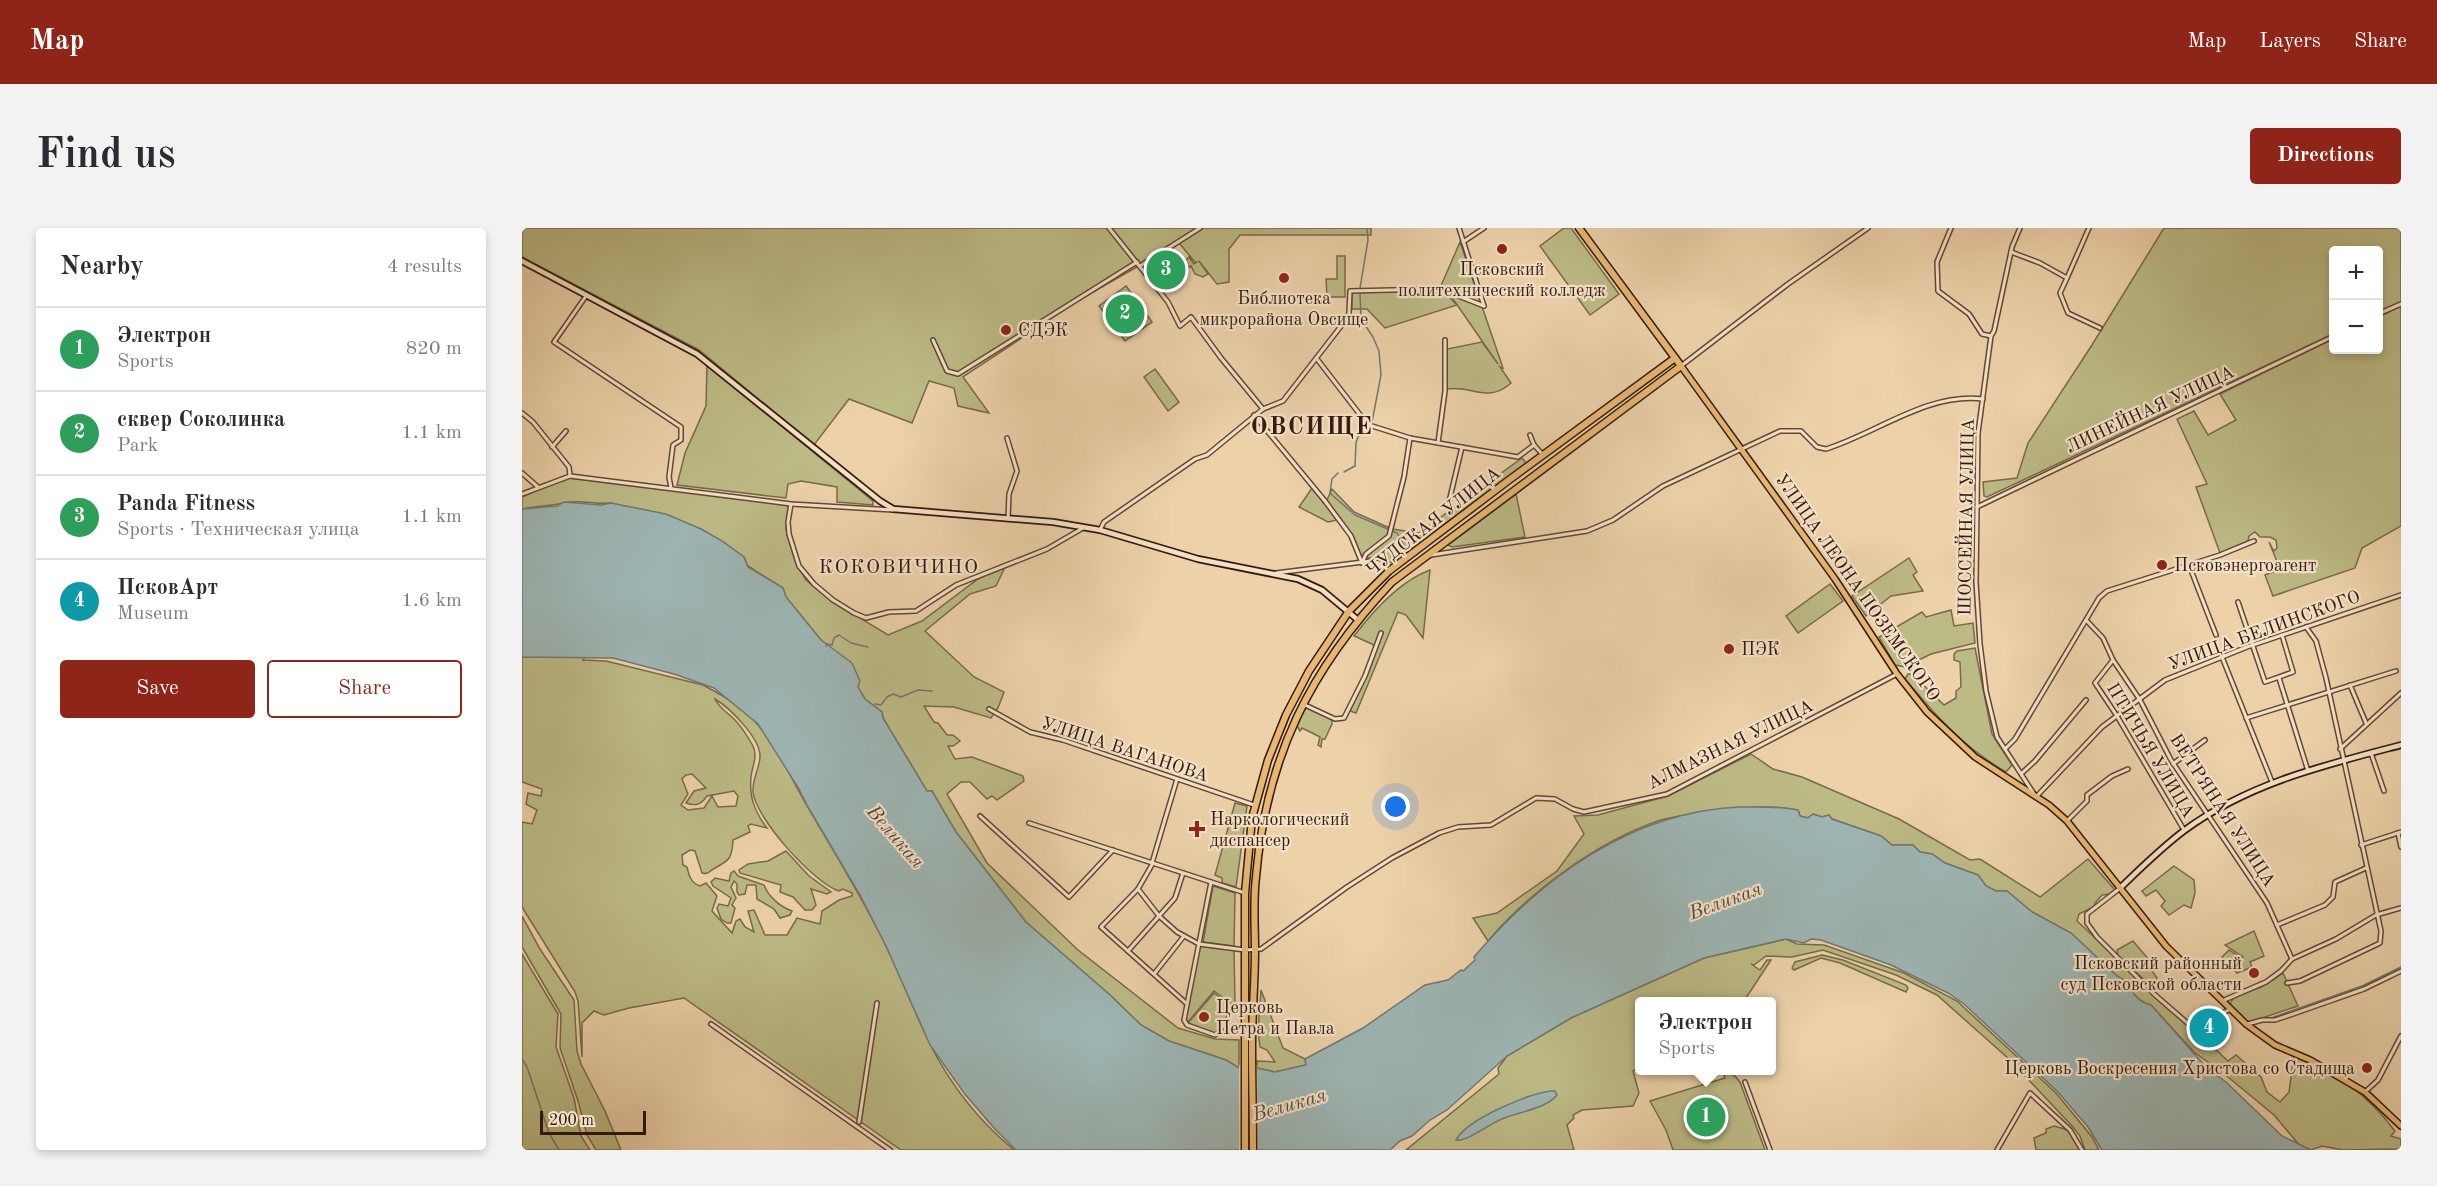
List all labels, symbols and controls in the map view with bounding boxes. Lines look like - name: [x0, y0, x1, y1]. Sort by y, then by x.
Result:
- text: Map: [30, 28, 84, 56]
- text: Map: [2187, 31, 2226, 52]
- text: Layers: [2259, 31, 2321, 52]
- text: Share: [2354, 31, 2407, 52]
- button: Directions: [2250, 128, 2401, 184]
- text: Find us: [36, 135, 175, 177]
- marker: Псковский политехнический колледж: [1495, 242, 1509, 256]
- map controls: [2329, 246, 2383, 354]
- button: +: [2329, 246, 2383, 300]
- pin: 3: [1146, 248, 1186, 292]
- text: Nearby: [60, 254, 144, 280]
- text: 4 results: [387, 257, 462, 277]
- place label: Псковский политехнический колледж: [1398, 261, 1606, 300]
- marker: Библиотека микрорайона Овсище: [1277, 271, 1291, 285]
- place label: Библиотека микрорайона Овсище: [1200, 290, 1368, 329]
- pin: 2: [1106, 292, 1144, 337]
- button: −: [2329, 300, 2383, 354]
- place label: СДЭК: [1018, 322, 1068, 340]
- marker: СДЭК: [999, 323, 1013, 337]
- text: Электрон: [117, 325, 211, 347]
- text: 1: [74, 339, 85, 359]
- text: 820 m: [406, 339, 462, 359]
- text: Sports: [117, 352, 174, 372]
- street label: ЛИНЕЙНАЯ УЛИЦА: [2062, 359, 2237, 457]
- text: сквер Соколинка: [117, 409, 285, 431]
- district label: ОВСИЩЕ: [1251, 416, 1373, 440]
- street label: ШОССЕЙНАЯ УЛИЦА: [1952, 418, 1978, 616]
- text: 2: [74, 423, 85, 443]
- text: 1.1 km: [401, 423, 462, 443]
- text: Park: [117, 436, 158, 456]
- street label: ЧУДСКАЯ УЛИЦА: [1363, 464, 1504, 580]
- street label: УЛИЦА ЛЕОНА ПОЗЕМСКОГО: [1772, 471, 1943, 705]
- text: Panda Fitness: [117, 493, 255, 515]
- text: 3: [74, 507, 85, 527]
- text: 1.1 km: [401, 507, 462, 527]
- text: Sports · Техническая улица: [117, 520, 360, 540]
- place label: Псковэнергоагент: [2174, 557, 2316, 575]
- district label: КОКОВИЧИНО: [818, 558, 980, 578]
- marker: Псковэнергоагент: [2155, 558, 2169, 572]
- text: ПсковАрт: [117, 577, 218, 599]
- street label: УЛИЦА БЕЛИНСКОГО: [2166, 588, 2363, 674]
- text: 4: [74, 591, 85, 611]
- text: 1.6 km: [401, 591, 462, 611]
- text: Museum: [117, 604, 189, 624]
- place label: ПЭК: [1741, 641, 1780, 659]
- marker: ПЭК: [1722, 642, 1736, 656]
- button: Save: [60, 660, 255, 718]
- button: Share: [267, 660, 462, 718]
- street label: ПТИЧЬЯ УЛИЦА: [2103, 680, 2198, 821]
- street label: АЛМАЗНАЯ УЛИЦА: [1645, 697, 1816, 793]
- street label: УЛИЦА ВАГАНОВА: [1039, 714, 1211, 786]
- street label: ВЕТРЯНАЯ УЛИЦА: [2166, 731, 2278, 890]
- your location: [1381, 792, 1410, 821]
- water label: Великая: [861, 801, 927, 873]
- place label: Наркологический диспансер: [1210, 811, 1349, 850]
- marker: Наркологический диспансер: [1188, 820, 1206, 838]
- water label: Великая: [1685, 879, 1765, 925]
- place label: Псковский районный суд Псковской области: [2061, 955, 2242, 994]
- marker: Псковский районный суд Псковской области: [2247, 966, 2261, 980]
- popup: [1635, 997, 1776, 1075]
- place label: Церковь Петра и Павла: [1216, 999, 1335, 1038]
- pin: 4: [2190, 1006, 2228, 1050]
- marker: Церковь Петра и Павла: [1197, 1010, 1211, 1024]
- text: Электрон: [1658, 1012, 1753, 1034]
- text: Sports: [1658, 1039, 1715, 1059]
- place label: Церковь Воскресения Христова со Стадища: [2004, 1060, 2355, 1078]
- marker: Церковь Воскресения Христова со Стадища: [2360, 1061, 2374, 1075]
- water label: Великая: [1249, 1086, 1329, 1126]
- pin: 1: [1686, 1094, 1726, 1140]
- scale bar: [540, 1108, 646, 1136]
- text: 200 m: [549, 1113, 594, 1129]

